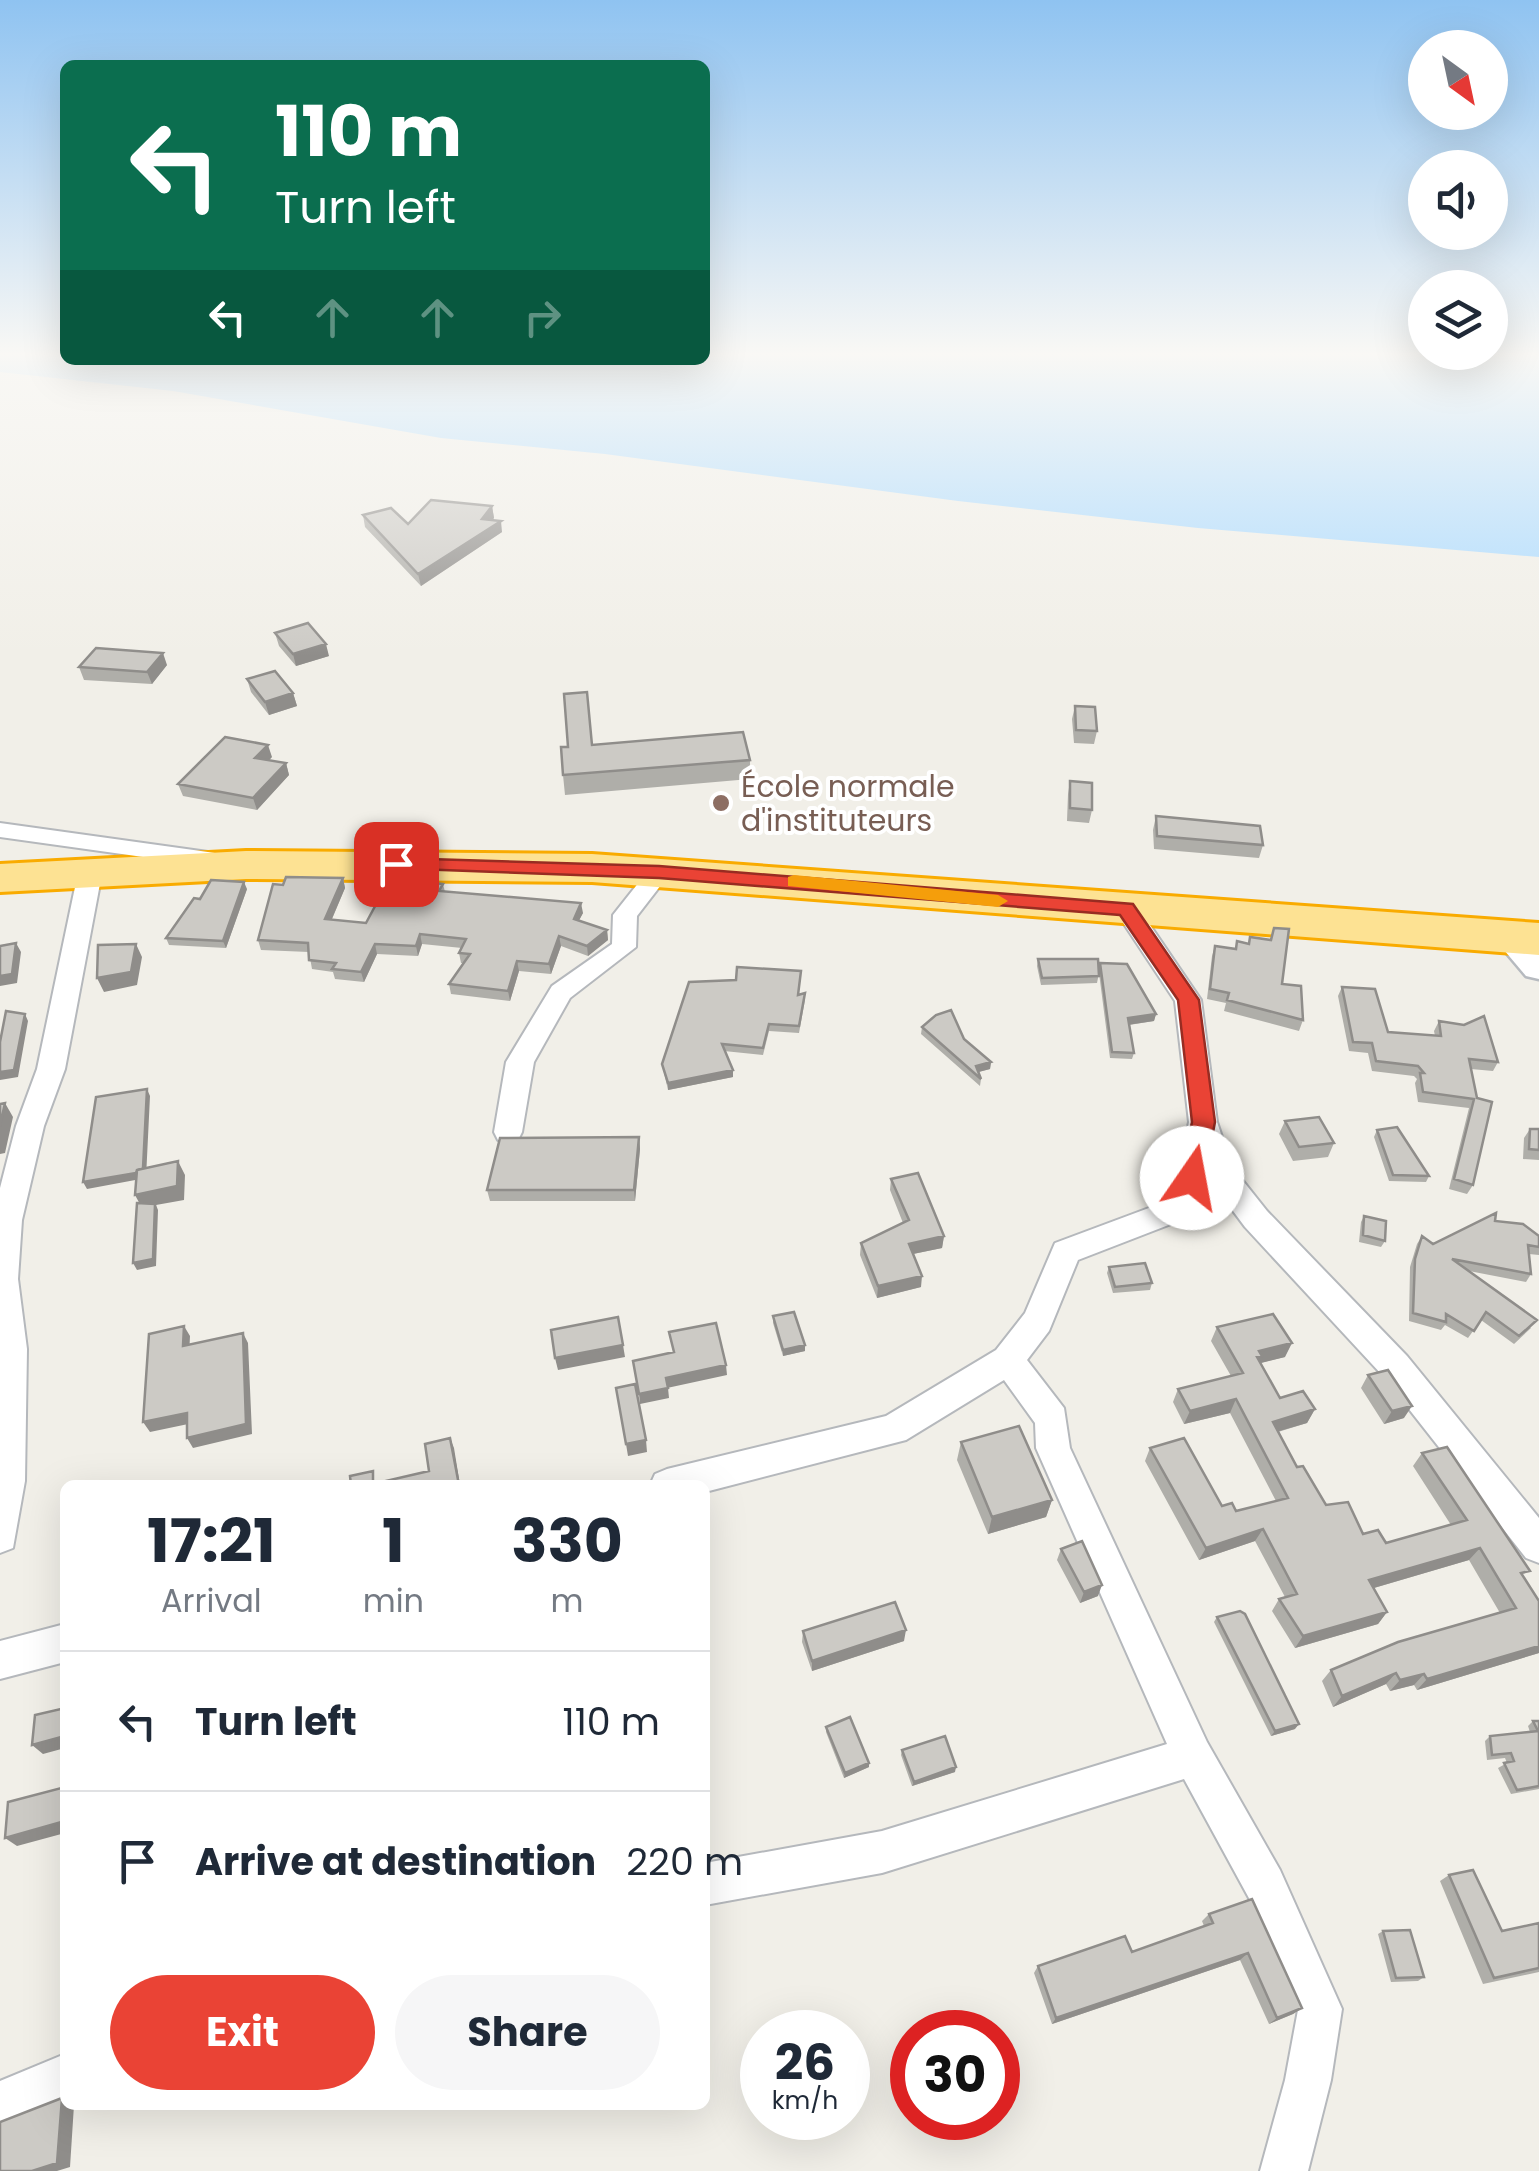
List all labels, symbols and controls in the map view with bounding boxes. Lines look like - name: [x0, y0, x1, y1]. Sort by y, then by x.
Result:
- north arrow: [1408, 30, 1508, 130]
- map controls: [1408, 30, 1508, 370]
- text: 110 m: [275, 82, 462, 181]
- icon: left: [110, 100, 240, 230]
- button: sound: [1408, 150, 1508, 250]
- text: Turn left: [275, 176, 456, 239]
- button: layers: [1408, 270, 1508, 370]
- icon: left: [200, 290, 255, 345]
- icon: ahead: [305, 290, 360, 345]
- icon: ahead: [410, 290, 465, 345]
- icon: right: [515, 290, 570, 345]
- place label: École normale d'instituteurs: [741, 765, 955, 842]
- marker: École normale d'instituteurs: [710, 792, 732, 814]
- pin: [354, 822, 439, 907]
- icon: arrive: [369, 837, 424, 892]
- position arrow: [1140, 1126, 1244, 1230]
- text: 17:21: [147, 1499, 276, 1583]
- text: 1: [382, 1499, 405, 1583]
- text: 330: [511, 1499, 623, 1583]
- text: Arrival: [161, 1578, 262, 1623]
- text: min: [363, 1578, 424, 1623]
- text: m: [551, 1578, 583, 1623]
- icon: left: [110, 1694, 165, 1749]
- text: Turn left: [195, 1695, 357, 1748]
- text: 110 m: [563, 1695, 660, 1748]
- icon: arrive: [110, 1834, 165, 1889]
- text: Arrive at destination: [195, 1835, 596, 1888]
- text: 220 m: [626, 1835, 743, 1888]
- button: Exit: [110, 1975, 375, 2090]
- button: Share: [395, 1975, 660, 2090]
- speed limit sign: 30: [890, 2010, 1020, 2140]
- text: 26: [775, 2027, 835, 2098]
- text: km/h: [772, 2083, 838, 2118]

